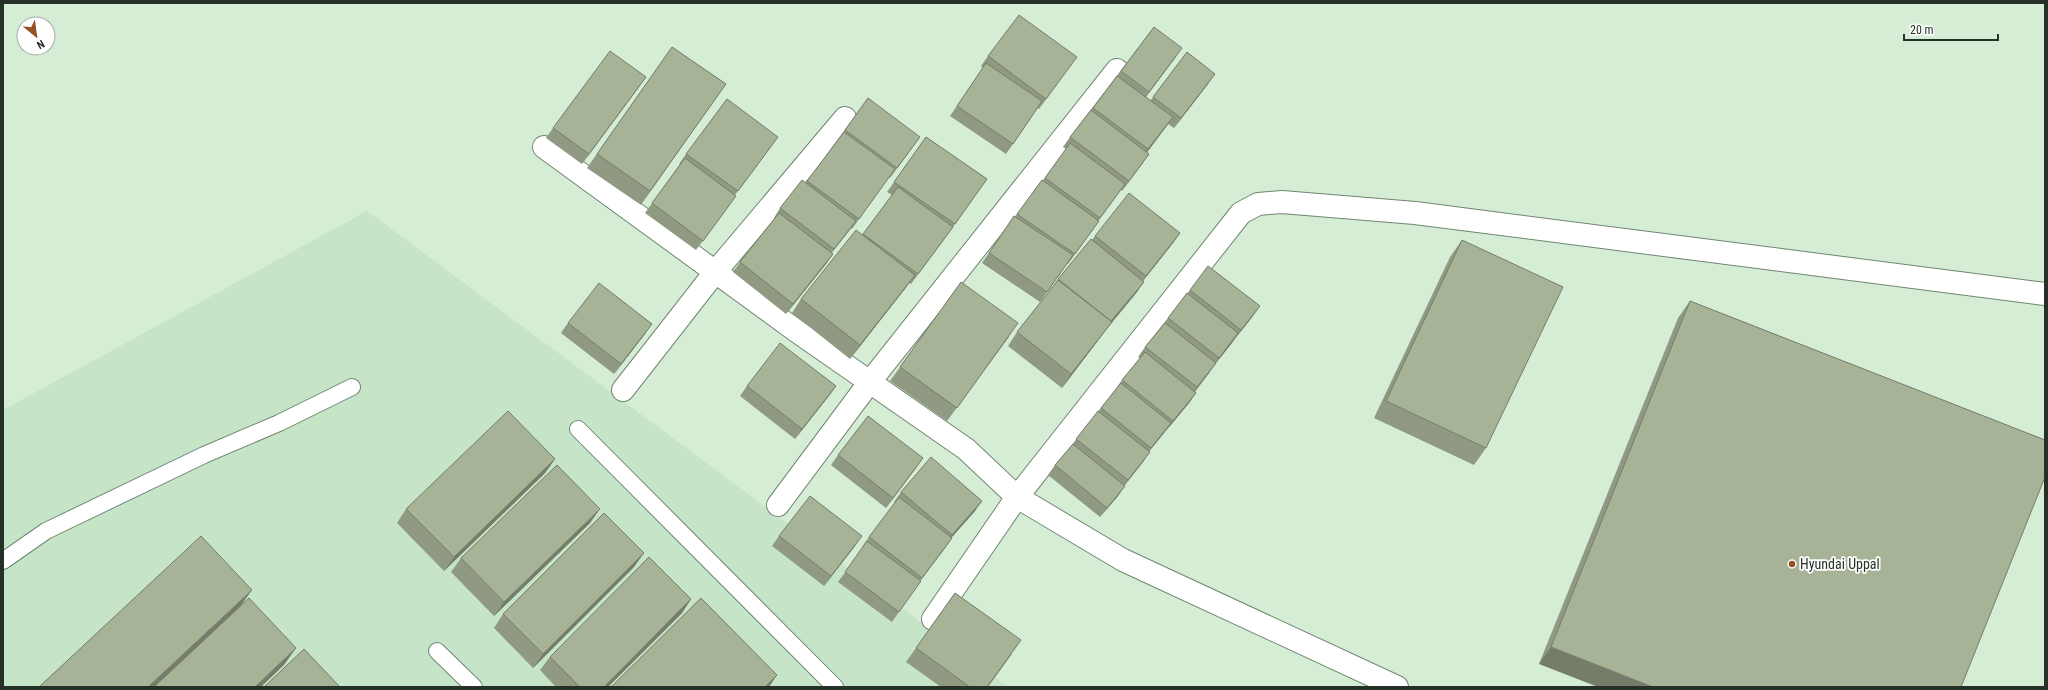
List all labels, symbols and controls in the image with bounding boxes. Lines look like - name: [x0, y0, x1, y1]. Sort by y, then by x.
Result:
- north arrow: [16, 16, 56, 56]
- scale bar: [1904, 16, 1998, 42]
- text: 20 m: [1910, 23, 1934, 37]
- text: N: [34, 37, 47, 52]
- place label: Hyundai Uppal: [1800, 556, 1880, 572]
- marker: Hyundai Uppal: [1787, 559, 1797, 569]

